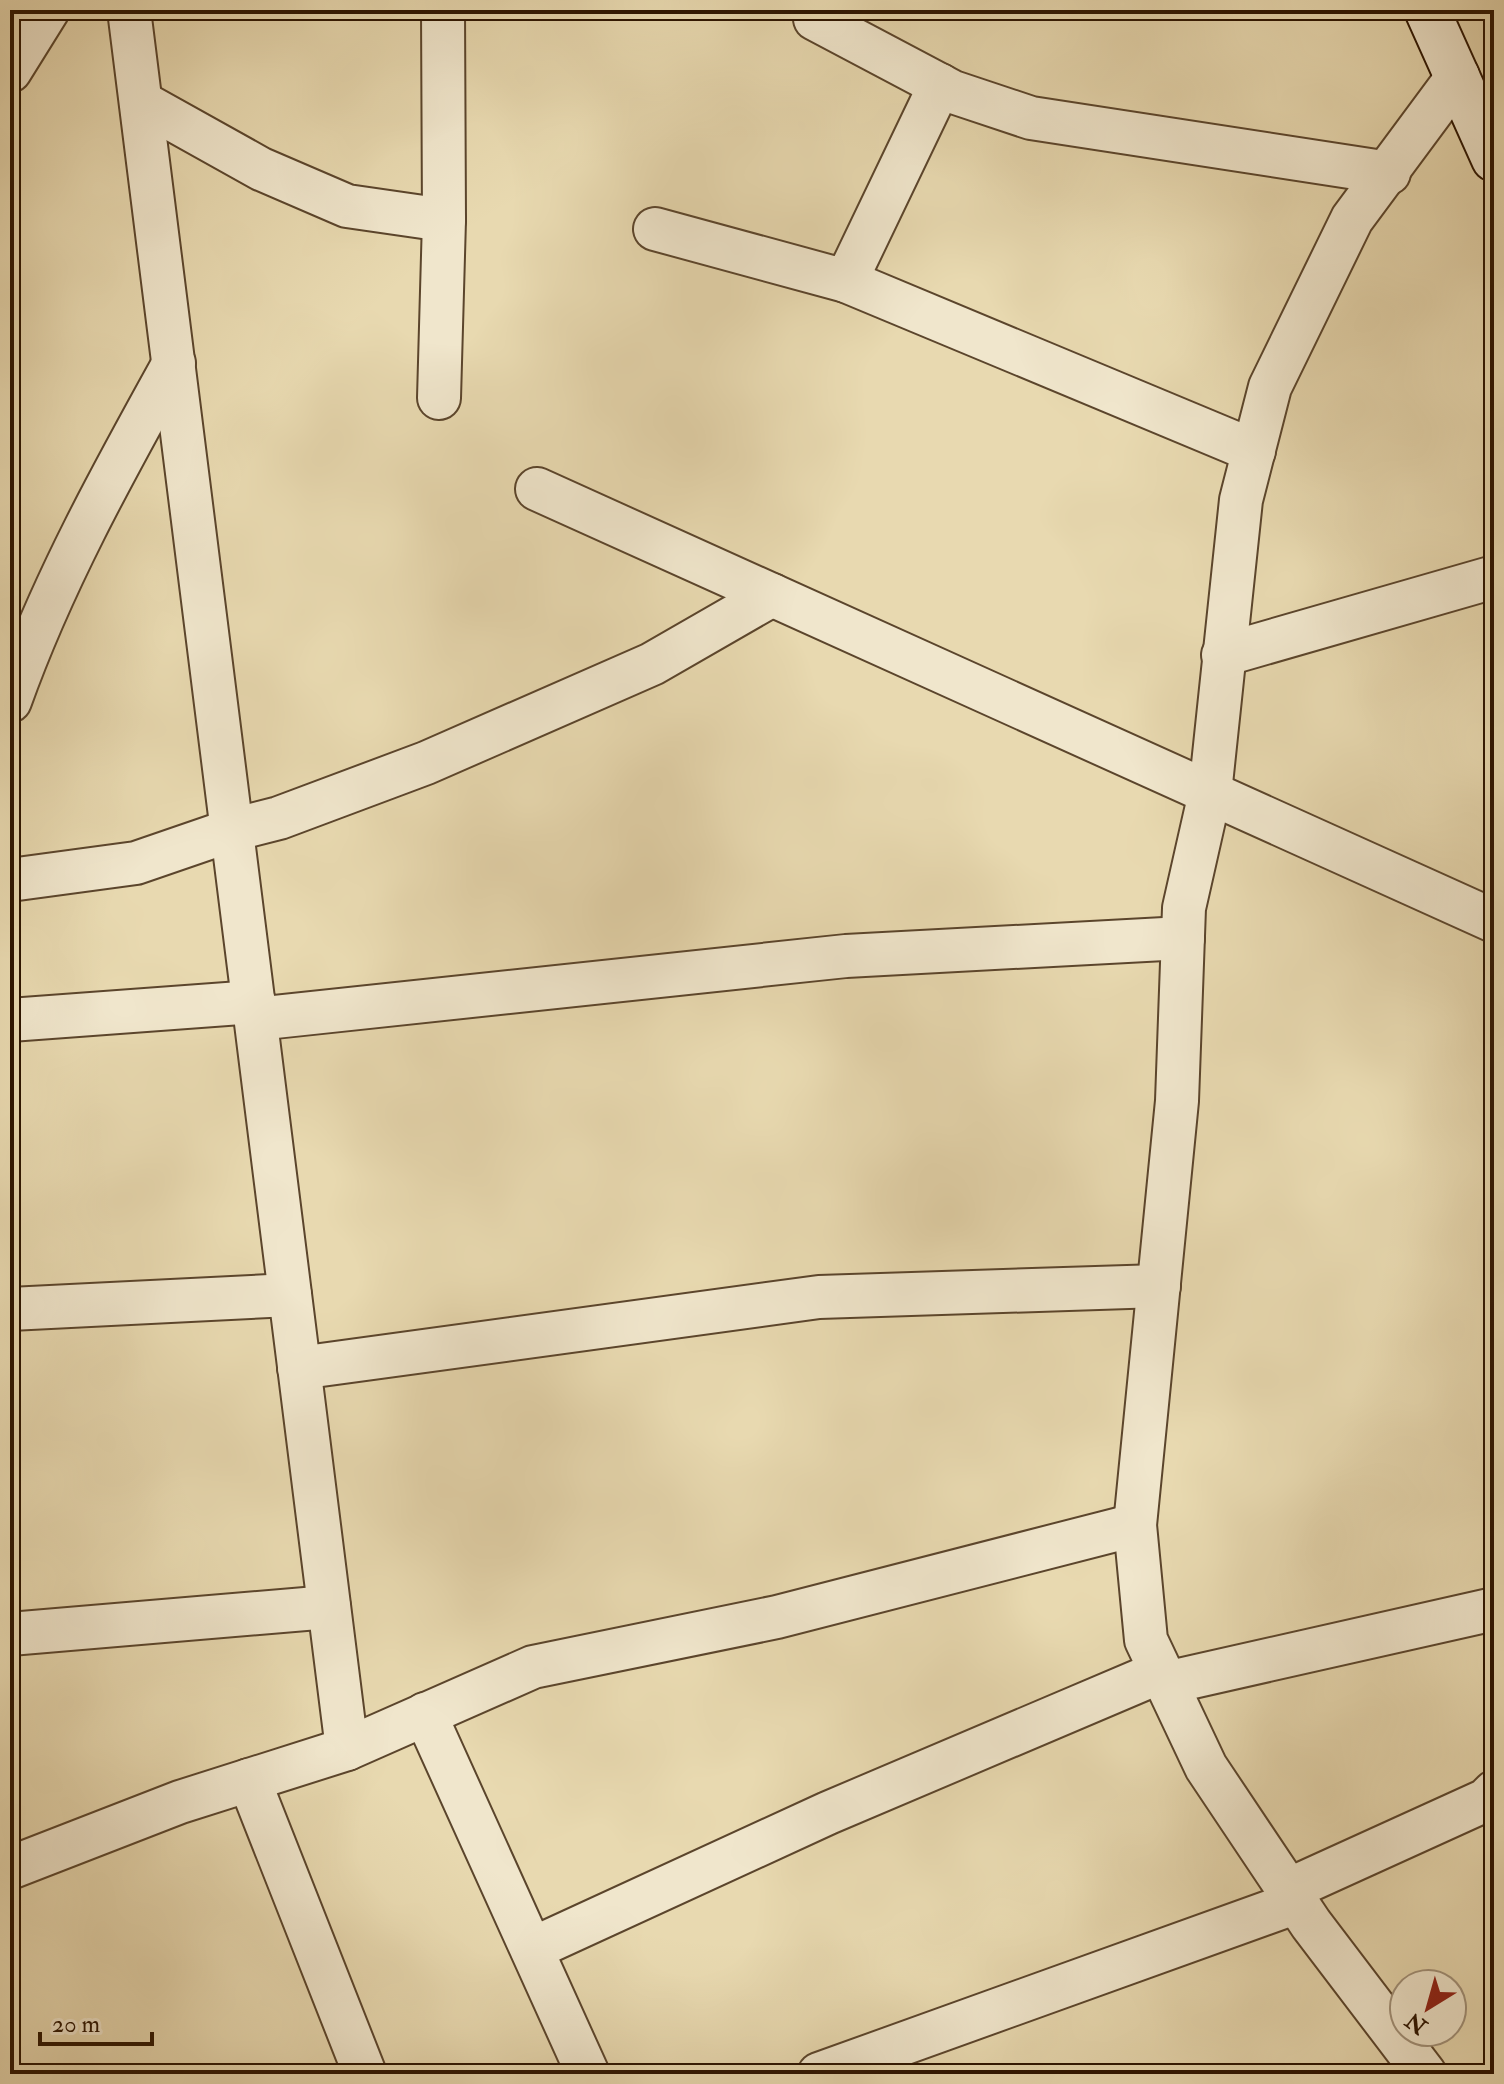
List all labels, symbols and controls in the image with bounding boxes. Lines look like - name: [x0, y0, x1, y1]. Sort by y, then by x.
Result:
- north arrow: [1388, 1968, 1468, 2048]
- scale bar: [40, 1996, 152, 2046]
- text: N: [1400, 2006, 1434, 2041]
- text: 20 m: [52, 2009, 101, 2040]

